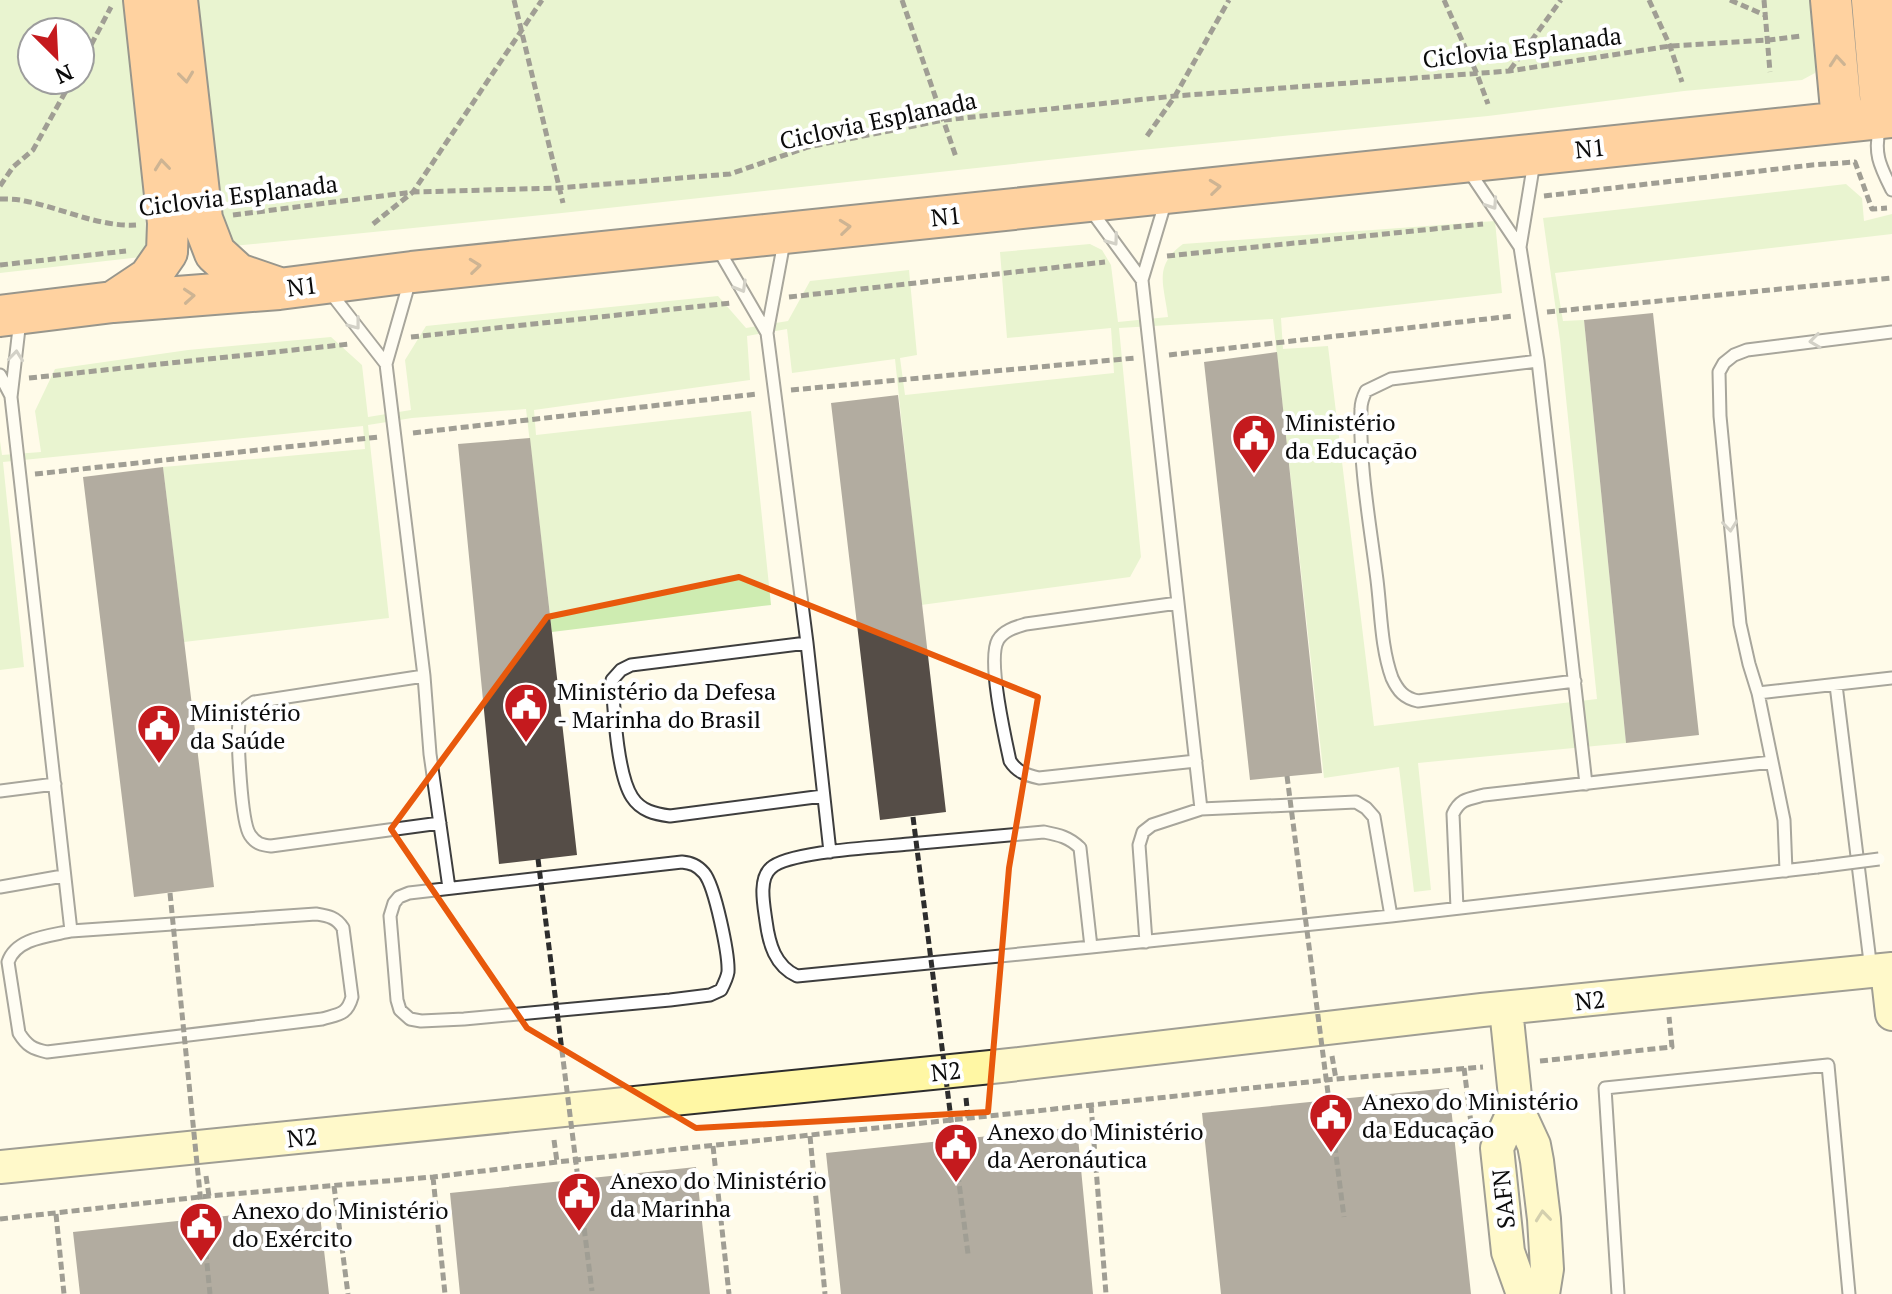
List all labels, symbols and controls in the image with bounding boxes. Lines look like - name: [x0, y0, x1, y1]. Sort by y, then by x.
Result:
- north arrow: [16, 16, 96, 96]
- street label: Ciclovia Esplanada: [1421, 19, 1623, 75]
- one-way arrow: [1828, 54, 1845, 67]
- text: N: [51, 58, 78, 91]
- one-way arrow: [177, 71, 194, 84]
- street label: Ciclovia Esplanada: [777, 84, 979, 156]
- street label: N1: [1573, 131, 1607, 165]
- one-way arrow: [153, 158, 170, 171]
- street label: Ciclovia Esplanada: [137, 167, 339, 223]
- one-way arrow: [1209, 178, 1222, 195]
- one-way arrow: [1482, 195, 1497, 210]
- street label: N1: [929, 199, 963, 233]
- one-way arrow: [839, 218, 852, 235]
- one-way arrow: [1103, 232, 1118, 246]
- one-way arrow: [469, 257, 482, 274]
- street label: N1: [285, 268, 319, 304]
- one-way arrow: [731, 278, 746, 293]
- one-way arrow: [183, 288, 196, 305]
- one-way arrow: [345, 315, 359, 330]
- one-way arrow: [1808, 333, 1821, 350]
- one-way arrow: [7, 349, 24, 362]
- place label: Ministério da Educação: [1285, 406, 1417, 466]
- public building icon: Ministério da Educação: [1230, 412, 1278, 475]
- one-way arrow: [1721, 520, 1738, 533]
- place label: Ministério da Defesa - Marinha do Brasil: [557, 675, 776, 735]
- public building icon: Ministério da Defesa - Marinha do Brasil: [502, 681, 550, 744]
- place label: Ministério da Saúde: [190, 696, 301, 756]
- public building icon: Ministério da Saúde: [135, 702, 183, 765]
- street label: N2: [1573, 983, 1607, 1017]
- street label: N2: [929, 1054, 963, 1088]
- place label: Anexo do Ministério da Educação: [1362, 1085, 1579, 1145]
- public building icon: Anexo do Ministério da Educação: [1307, 1091, 1355, 1154]
- place label: Anexo do Ministério da Aeronáutica: [987, 1115, 1204, 1175]
- street label: N2: [285, 1120, 319, 1154]
- public building icon: Anexo do Ministério da Aeronáutica: [932, 1121, 980, 1184]
- place label: Anexo do Ministério da Marinha: [610, 1164, 827, 1224]
- street label: SAFN: [1484, 1168, 1522, 1230]
- public building icon: Anexo do Ministério da Marinha: [555, 1170, 603, 1233]
- place label: Anexo do Ministério do Exército: [232, 1194, 449, 1254]
- public building icon: Anexo do Ministério do Exército: [177, 1200, 225, 1263]
- one-way arrow: [1535, 1209, 1552, 1222]

